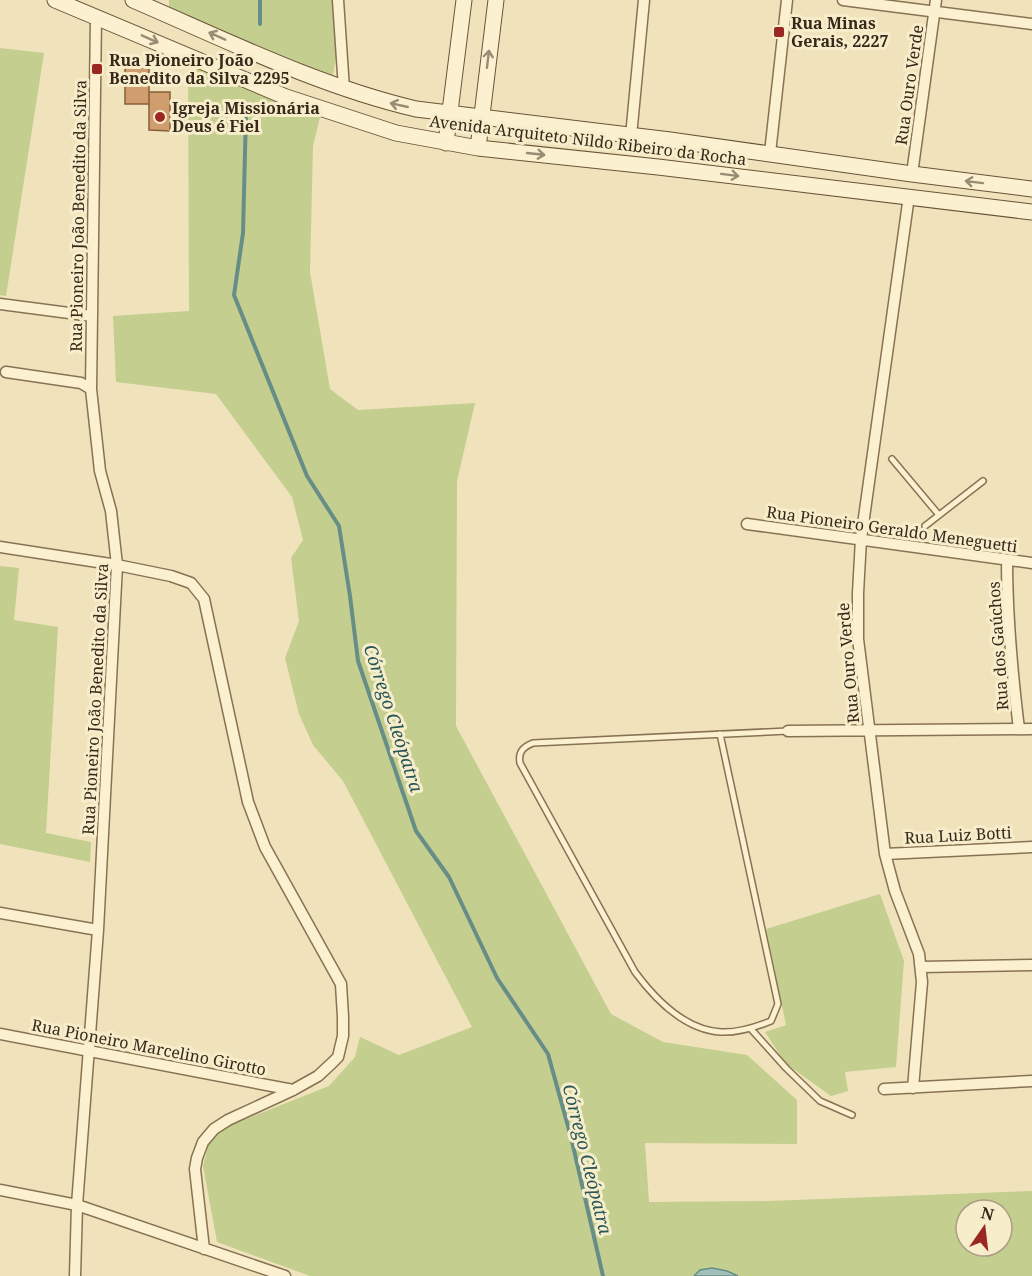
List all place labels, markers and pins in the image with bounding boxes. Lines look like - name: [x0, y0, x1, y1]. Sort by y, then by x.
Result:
- place label: Rua Minas Gerais, 2227: [791, 12, 888, 52]
- marker: Rua Minas Gerais, 2227: [772, 25, 786, 39]
- place label: Rua Pioneiro João Benedito da Silva 2295: [109, 49, 290, 89]
- marker: Rua Pioneiro João Benedito da Silva 2295: [90, 62, 104, 76]
- place label: Igreja Missionária Deus é Fiel: [172, 97, 320, 137]
- marker: Igreja Missionária Deus é Fiel: [153, 110, 167, 124]

